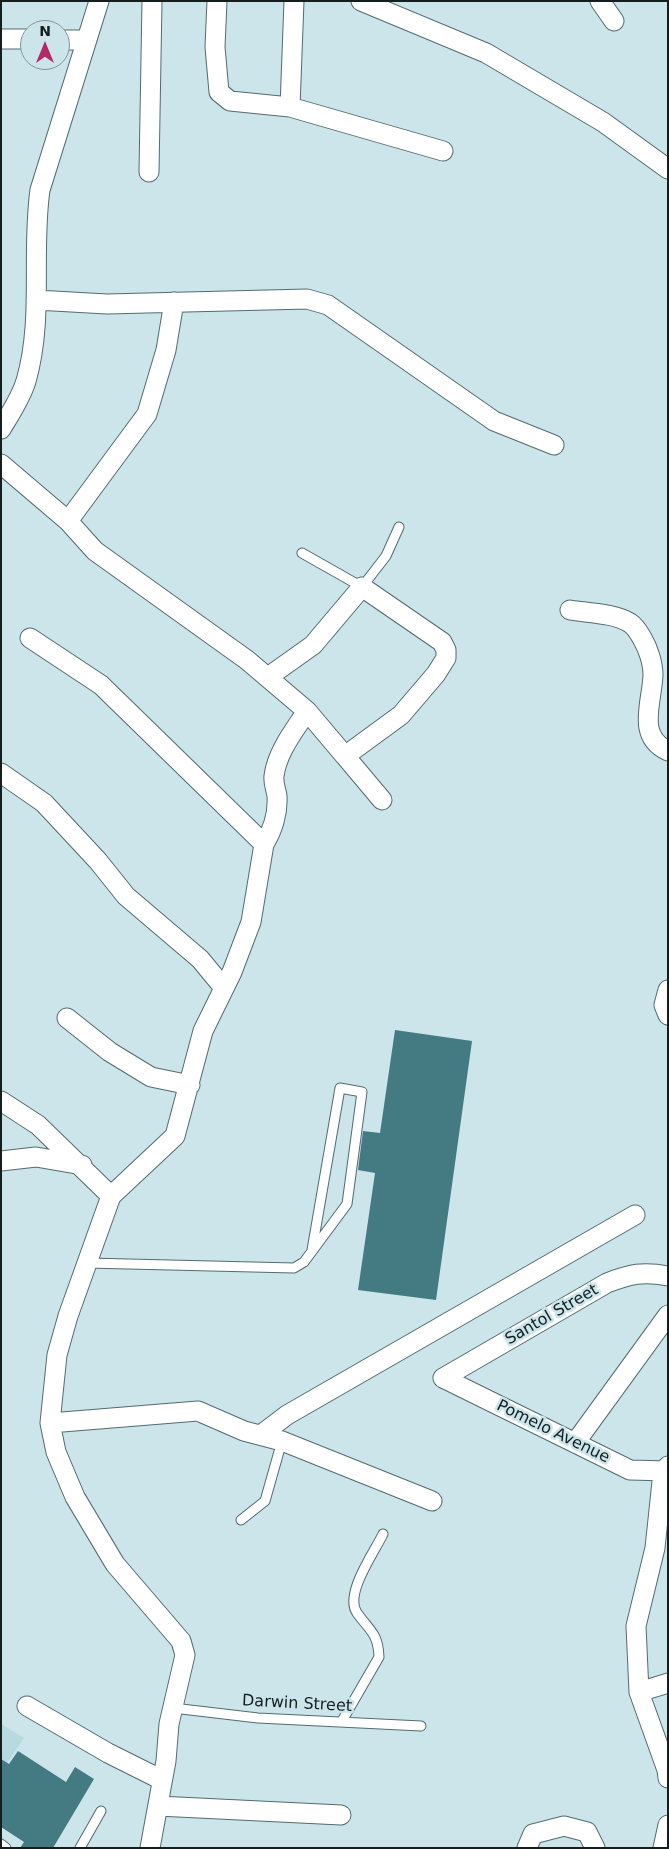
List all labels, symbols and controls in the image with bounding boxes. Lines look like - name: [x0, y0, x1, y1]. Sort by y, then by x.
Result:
- north arrow: [20, 20, 70, 70]
- text: N: [39, 23, 51, 39]
- street label: Santol Street: [502, 1281, 602, 1349]
- street label: Pomelo Avenue: [493, 1396, 613, 1468]
- street label: Darwin Street: [242, 1692, 352, 1716]

